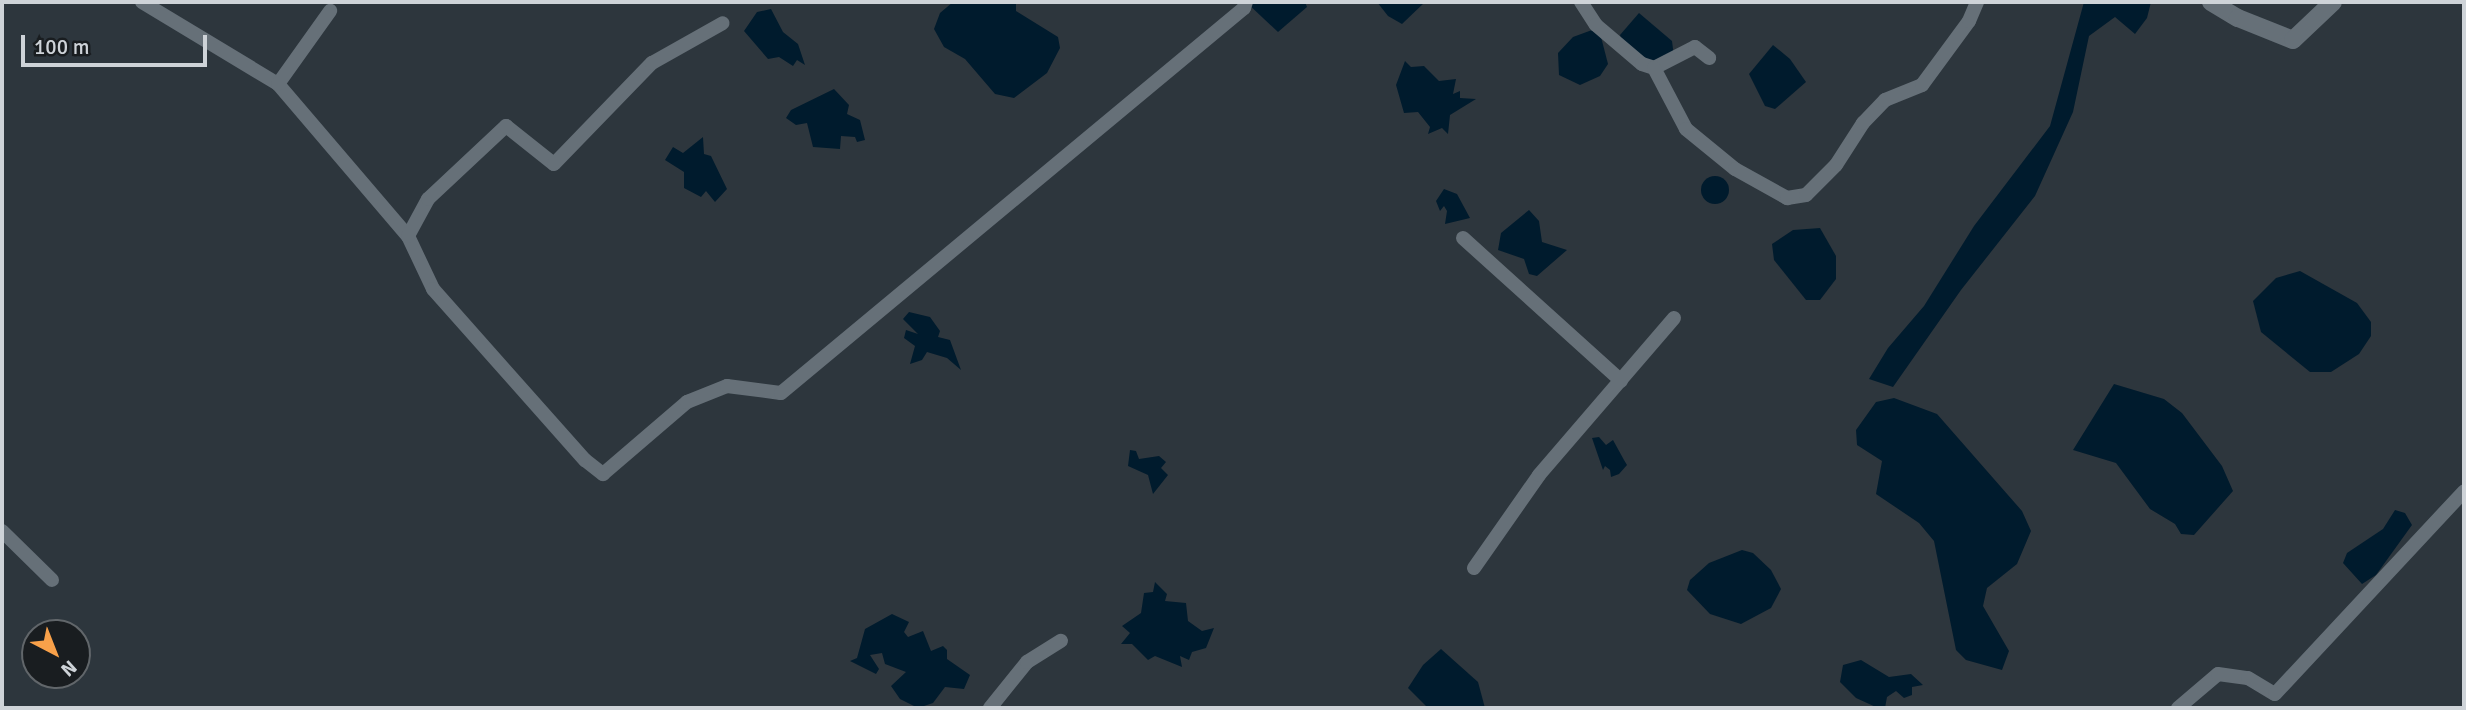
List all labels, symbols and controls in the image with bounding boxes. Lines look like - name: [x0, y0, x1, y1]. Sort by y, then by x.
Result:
- scale bar: [24, 21, 210, 65]
- text: 100 m: [34, 34, 89, 60]
- north arrow: [21, 619, 91, 689]
- text: N: [56, 655, 82, 681]

